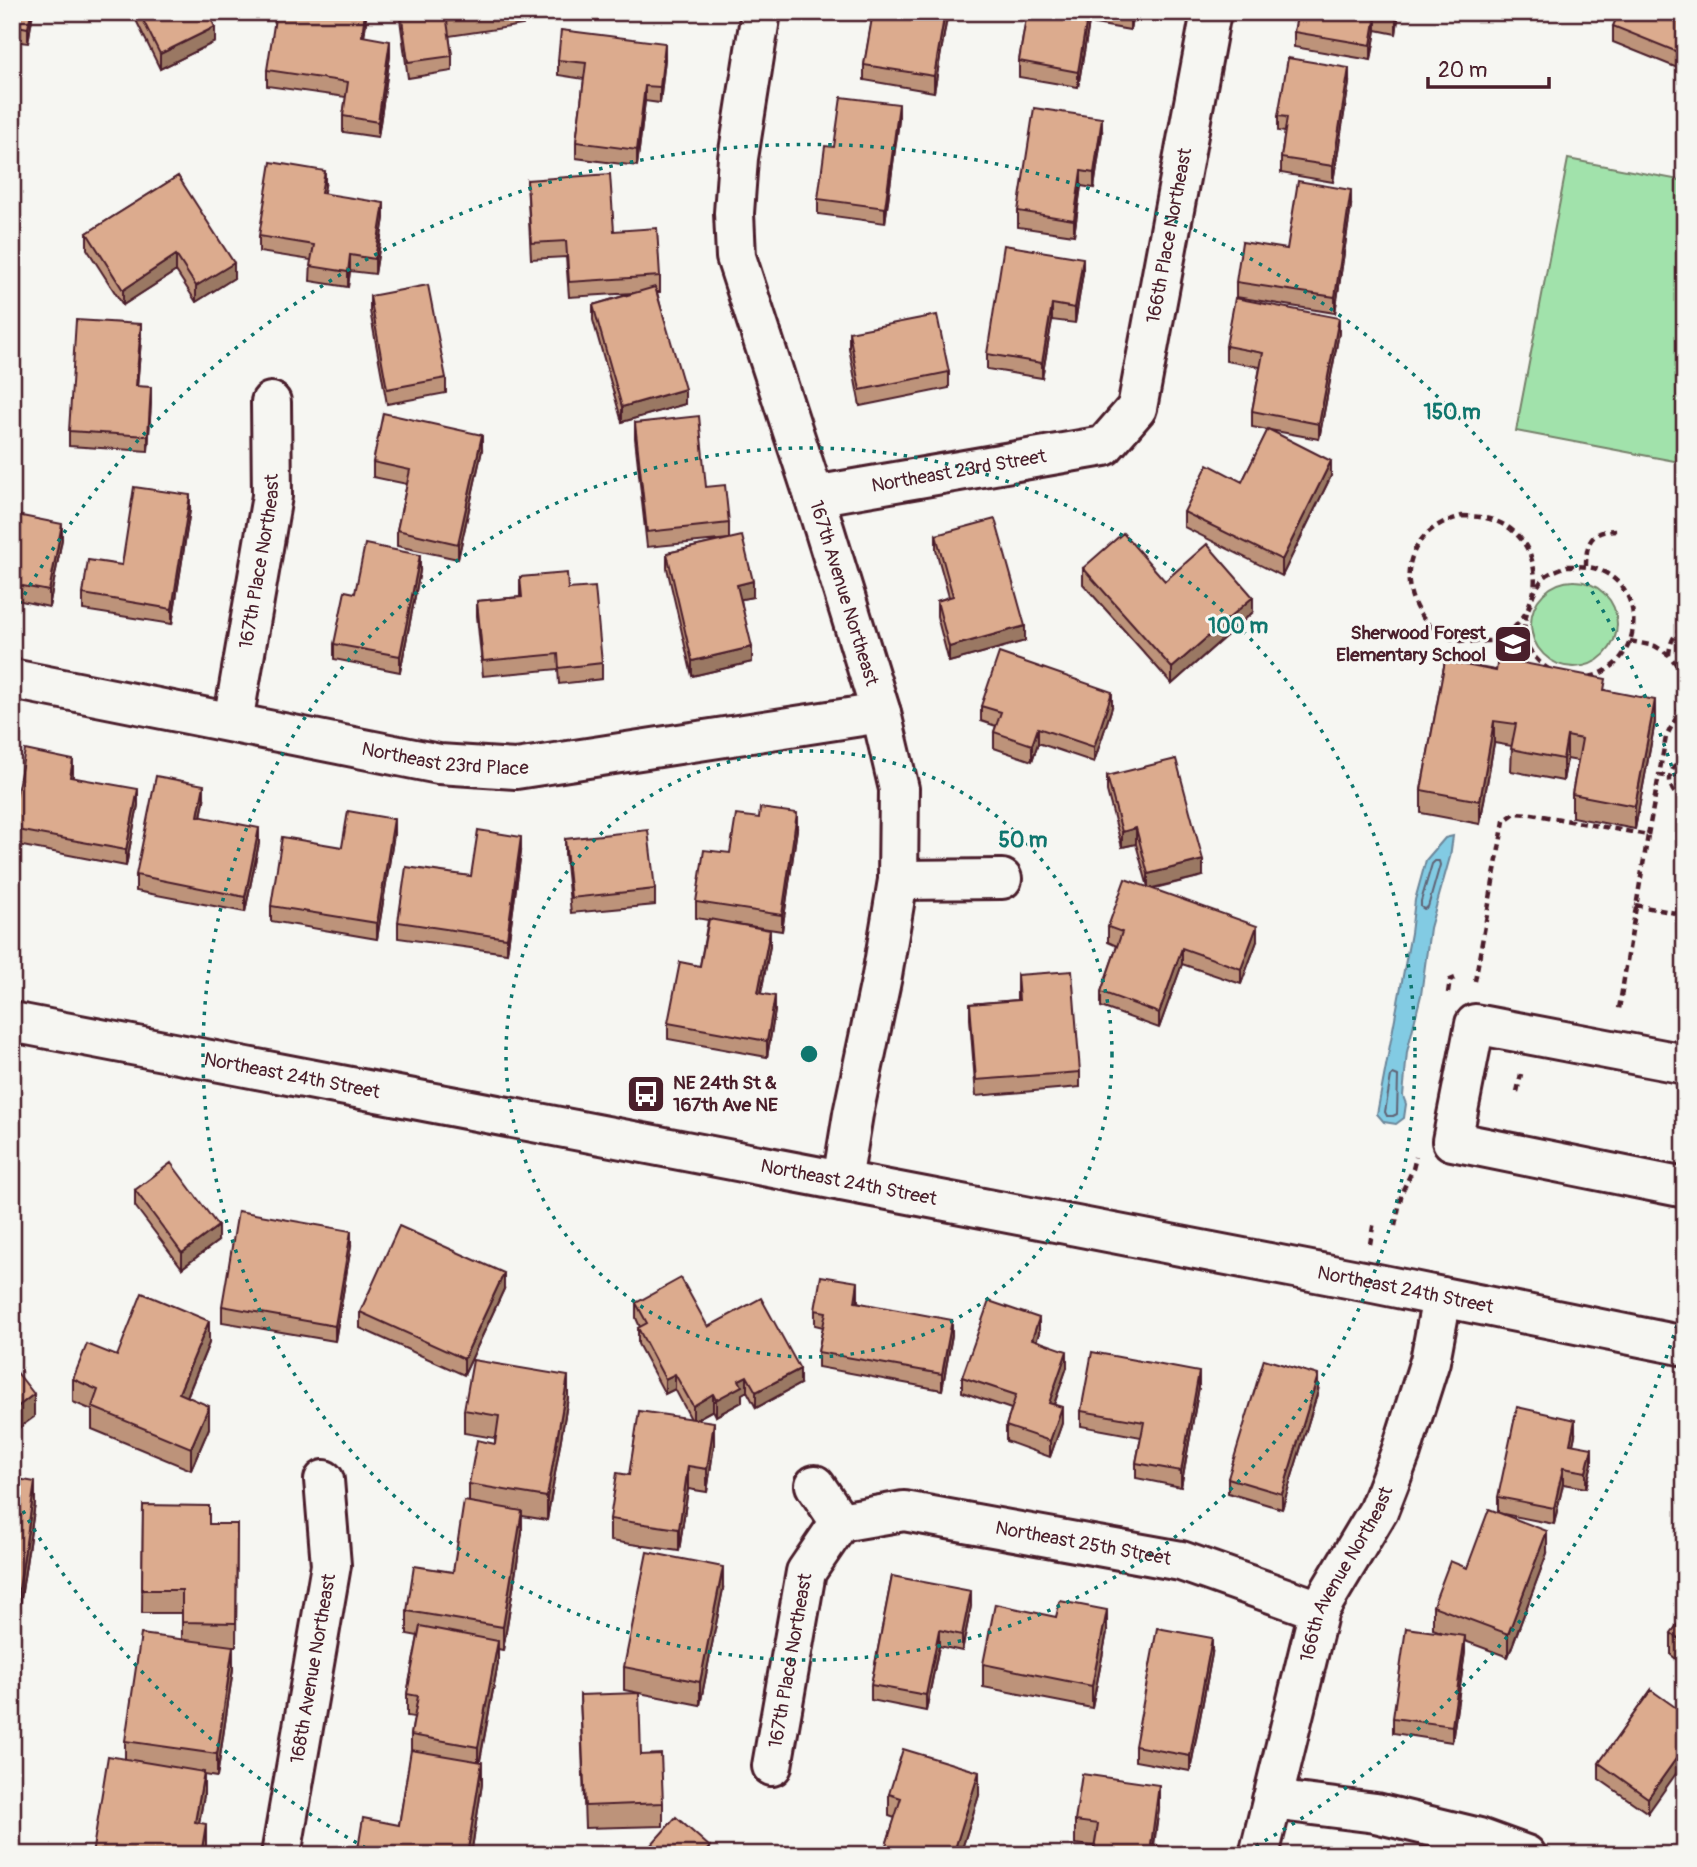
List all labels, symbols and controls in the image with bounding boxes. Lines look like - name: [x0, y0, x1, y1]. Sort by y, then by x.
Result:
- scale bar: [1428, 46, 1548, 90]
- text: 20 m: [1438, 57, 1487, 84]
- street label: 166th Place Northeast: [1141, 146, 1197, 325]
- text: 150 m: [1423, 399, 1481, 426]
- street label: Northeast 23rd Street: [870, 444, 1048, 498]
- street label: 167th Place Northeast: [234, 473, 284, 651]
- street label: 167th Avenue Northeast: [804, 498, 884, 689]
- text: 100 m: [1208, 613, 1268, 640]
- place label: Sherwood Forest Elementary School: [1336, 621, 1487, 667]
- school or university icon: Sherwood Forest Elementary School: [1492, 623, 1534, 665]
- street label: Northeast 23rd Place: [360, 737, 531, 781]
- text: 50 m: [999, 827, 1048, 854]
- centre of rings: [797, 1042, 821, 1066]
- street label: Northeast 24th Street: [202, 1047, 382, 1104]
- place label: NE 24th St & 167th Ave NE: [673, 1071, 778, 1117]
- bus stop icon: NE 24th St & 167th Ave NE: [625, 1073, 667, 1115]
- street label: Northeast 24th Street: [759, 1154, 939, 1211]
- street label: Northeast 24th Street: [1316, 1261, 1496, 1319]
- street label: 166th Avenue Northeast: [1295, 1483, 1399, 1664]
- street label: Northeast 25th Street: [993, 1516, 1173, 1571]
- street label: 167th Place Northeast: [763, 1571, 818, 1750]
- street label: 168th Avenue Northeast: [285, 1572, 341, 1766]

